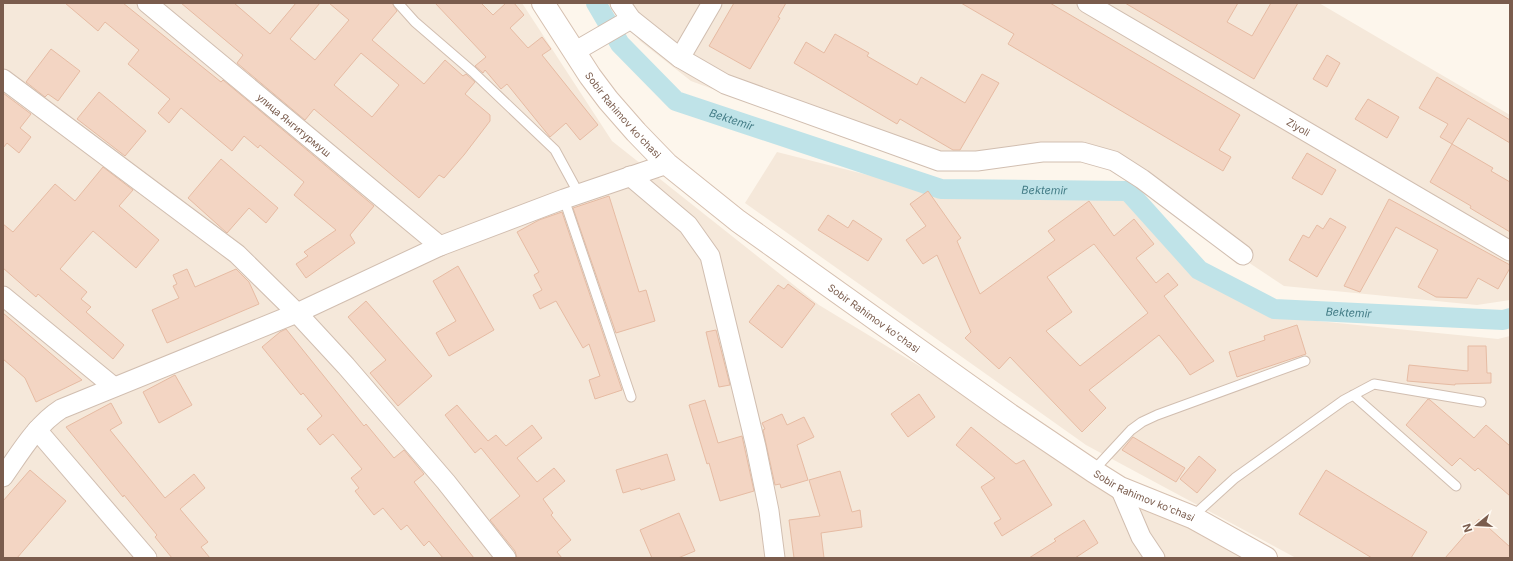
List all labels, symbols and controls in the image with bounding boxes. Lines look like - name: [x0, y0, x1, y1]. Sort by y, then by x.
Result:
- street label: Sobir Rahimov ko'chasi: [583, 70, 664, 160]
- street label: улица Янгитурмуш: [255, 91, 333, 159]
- water label: Bektemir: [708, 106, 756, 134]
- street label: Ziyoli: [1285, 115, 1312, 138]
- water label: Bektemir: [1021, 183, 1068, 197]
- street label: Sobir Rahimov ko'chasi: [826, 281, 922, 355]
- water label: Bektemir: [1325, 304, 1373, 321]
- street label: Sobir Rahimov ko'chasi: [1091, 467, 1197, 523]
- north arrow: [1457, 505, 1497, 545]
- text: N: [1460, 522, 1475, 534]

